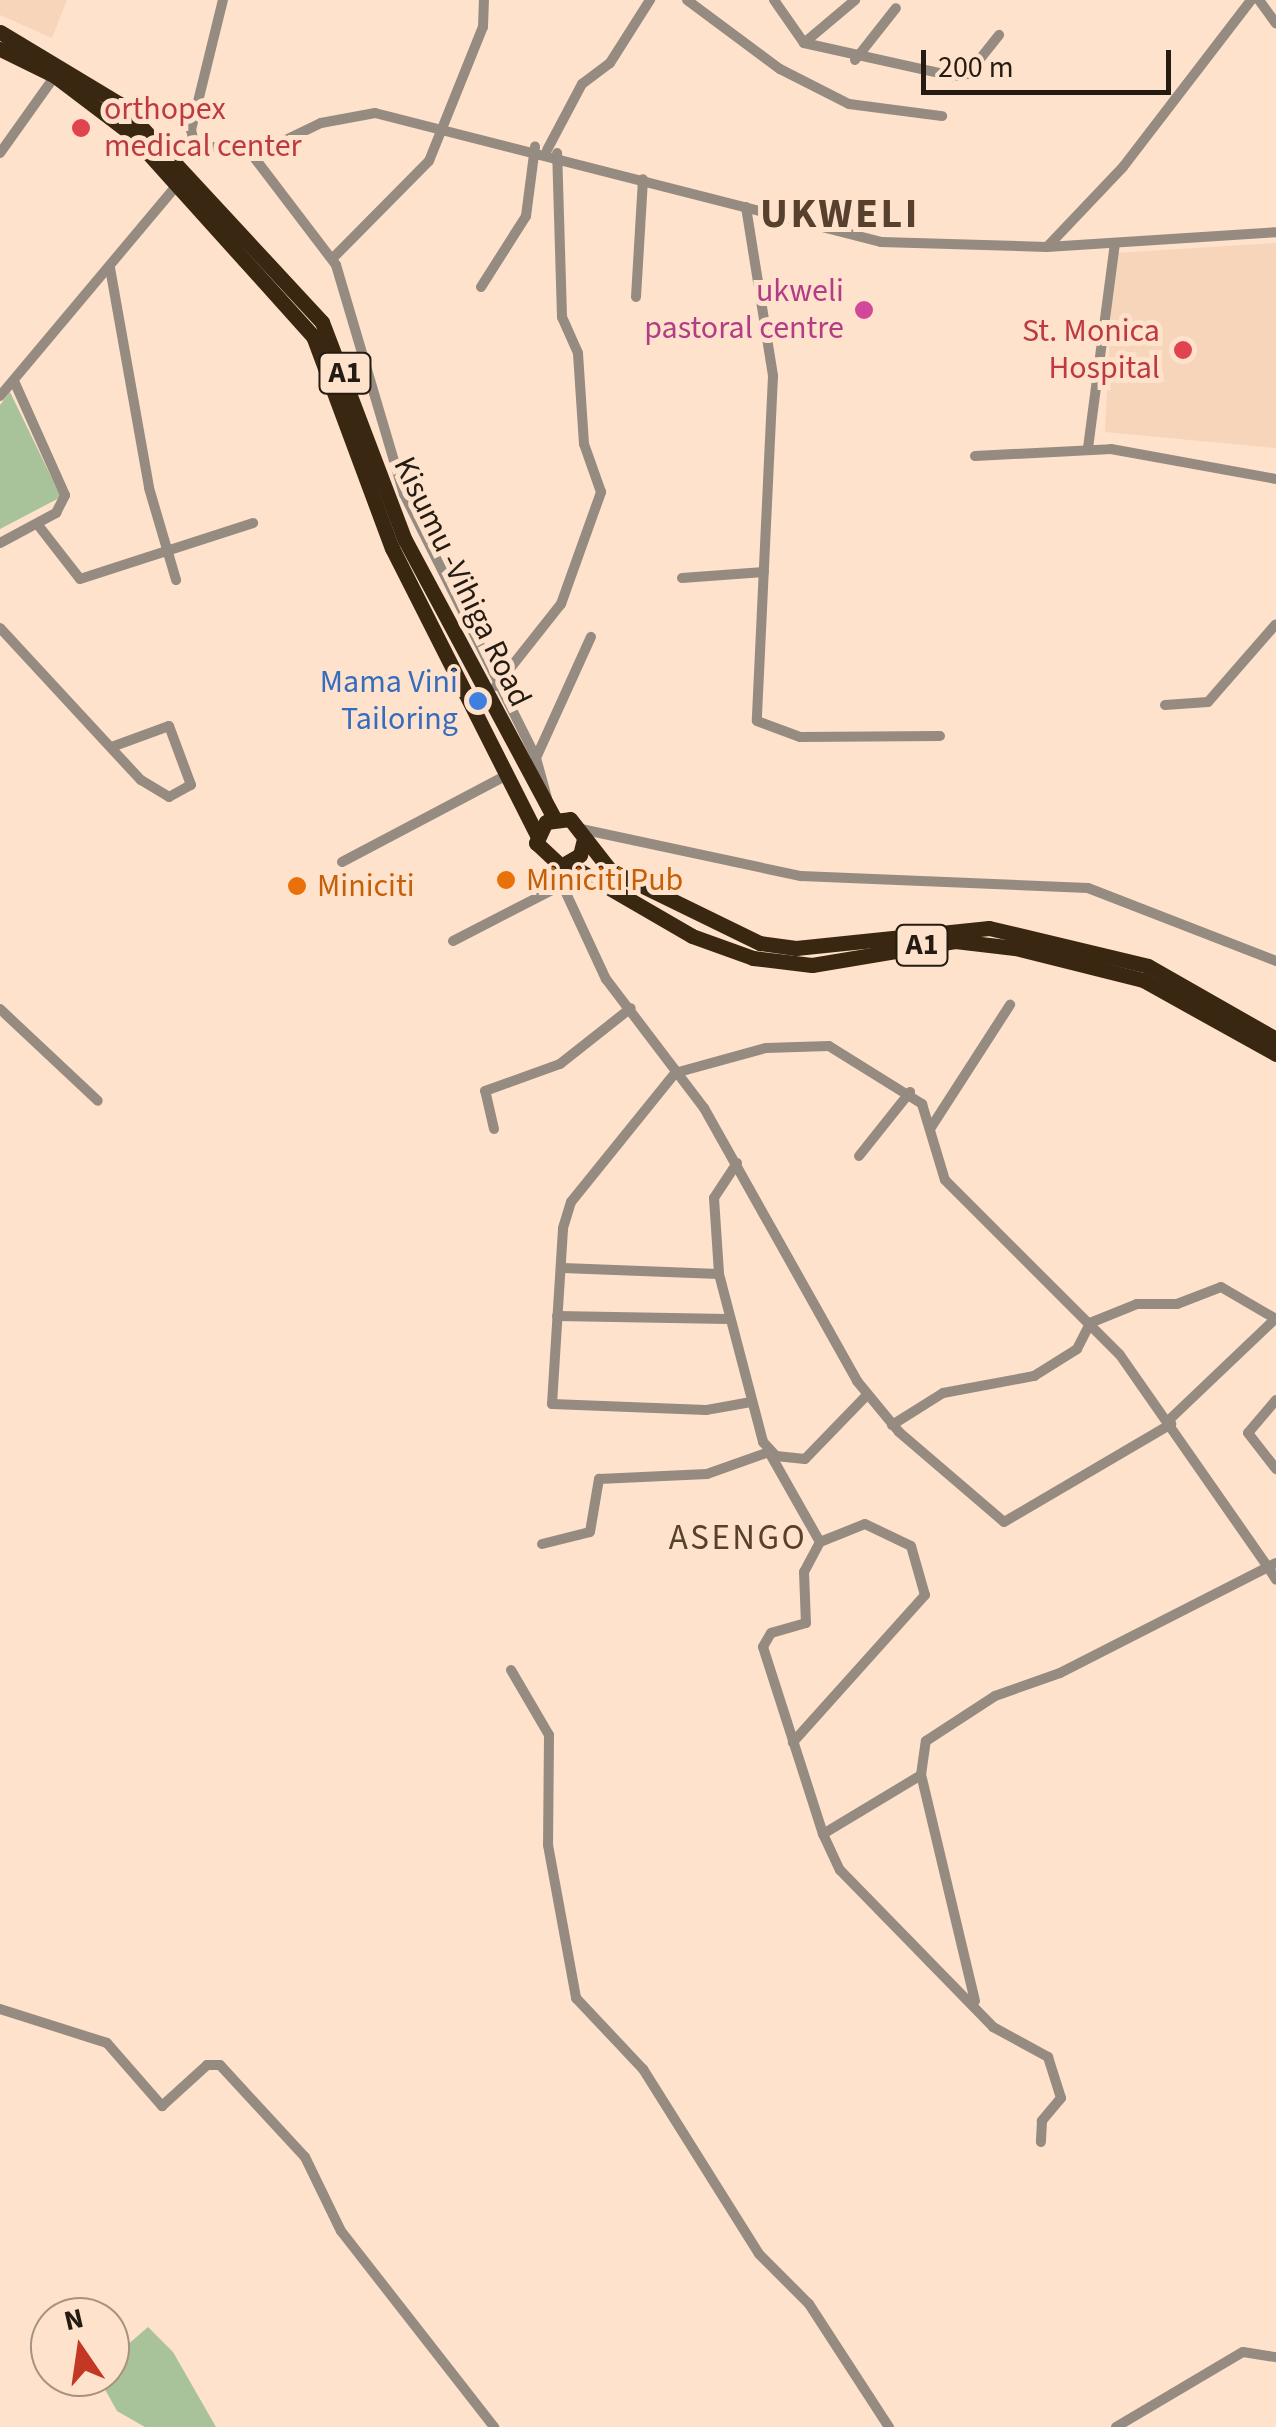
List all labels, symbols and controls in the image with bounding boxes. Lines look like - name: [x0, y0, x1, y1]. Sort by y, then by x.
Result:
- scale bar: [926, 30, 1176, 92]
- text: 200 m: [938, 46, 1014, 89]
- place label: orthopex medical center: [104, 91, 302, 166]
- marker: orthopex medical center: [68, 115, 94, 141]
- district label: UKWELI: [760, 189, 920, 239]
- place label: ukweli pastoral centre: [644, 273, 844, 348]
- marker: ukweli pastoral centre: [853, 299, 875, 321]
- place label: St. Monica Hospital: [1022, 313, 1160, 388]
- marker: St. Monica Hospital: [1170, 337, 1196, 363]
- road number: A1: [318, 348, 372, 398]
- street label: Kisumu -Vihiga Road: [385, 451, 539, 713]
- place label: Mama Vini Tailoring: [320, 664, 458, 739]
- marker: Mama Vini Tailoring: [467, 690, 489, 712]
- place label: Miniciti Pub: [526, 861, 683, 899]
- place label: Miniciti: [317, 867, 415, 905]
- marker: Miniciti Pub: [495, 869, 517, 891]
- marker: Miniciti: [286, 875, 308, 897]
- road number: A1: [894, 920, 950, 970]
- district label: ASENGO: [669, 1517, 807, 1559]
- north arrow: [30, 2297, 130, 2397]
- text: N: [60, 2298, 87, 2341]

